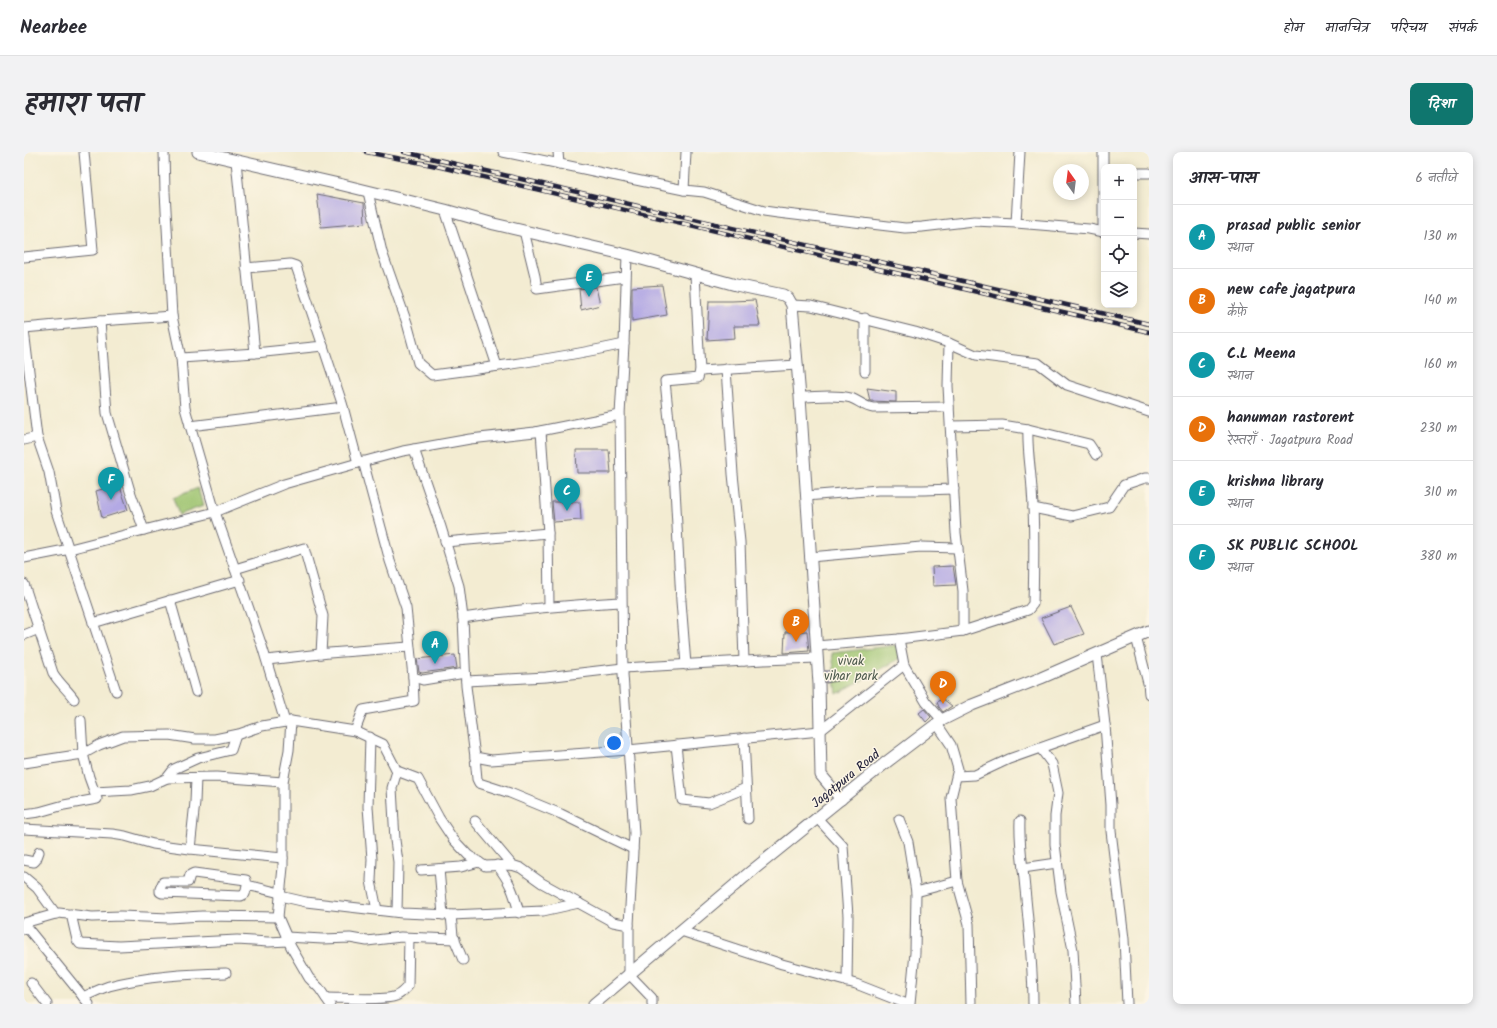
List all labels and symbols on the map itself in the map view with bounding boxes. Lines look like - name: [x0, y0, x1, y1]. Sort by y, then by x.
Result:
- north arrow: [1053, 164, 1089, 200]
- pin: E: [576, 264, 602, 297]
- pin: F: [98, 467, 124, 500]
- pin: C: [554, 478, 580, 511]
- pin: B: [783, 609, 809, 642]
- pin: A: [422, 631, 448, 664]
- park label: vivak vihar park: [824, 651, 879, 687]
- pin: D: [930, 671, 956, 704]
- your location: [604, 733, 624, 753]
- street label: Jagatpura Road: [807, 744, 885, 814]

